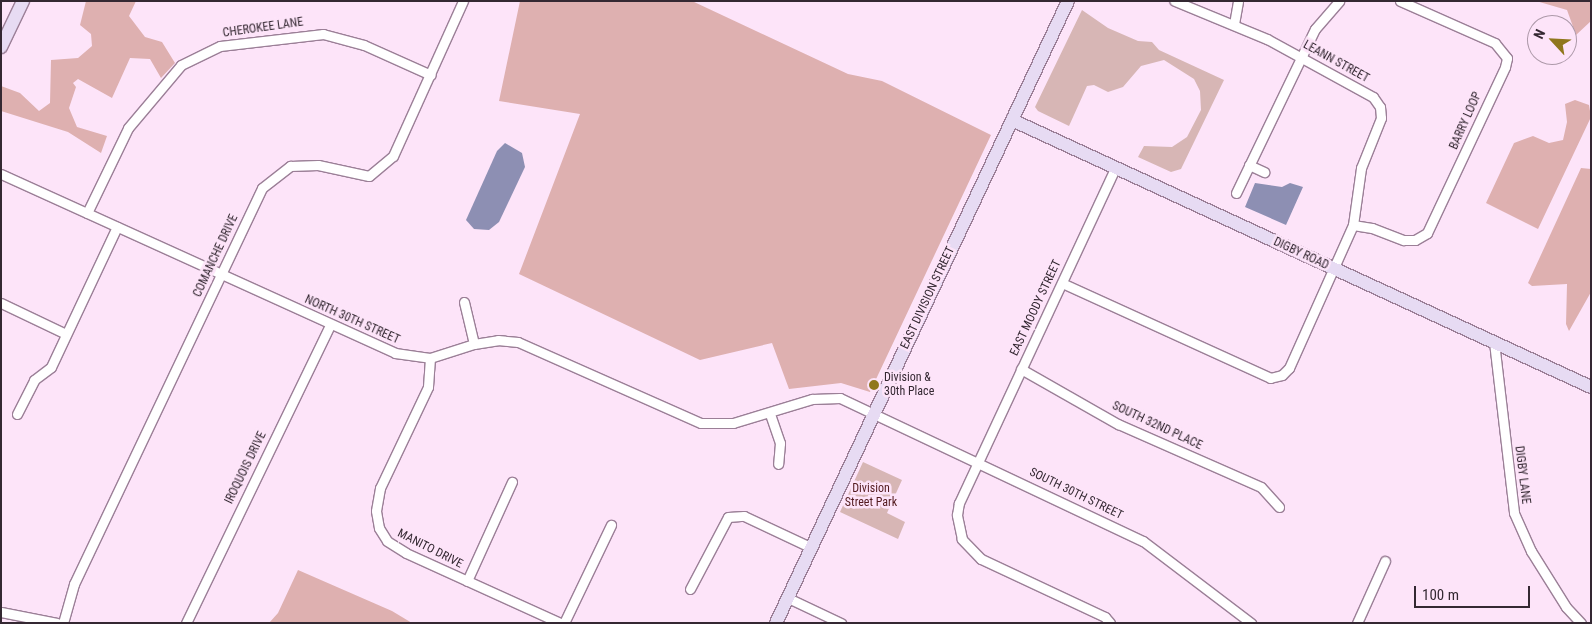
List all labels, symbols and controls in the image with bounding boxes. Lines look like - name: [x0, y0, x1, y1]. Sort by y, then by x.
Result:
- street label: CHEROKEE LANE: [222, 15, 304, 41]
- north arrow: [1527, 15, 1577, 65]
- text: N: [1530, 27, 1548, 41]
- street label: LEANN STREET: [1300, 38, 1372, 86]
- street label: BARRY LOOP: [1447, 90, 1485, 152]
- street label: COMANCHE DRIVE: [191, 212, 241, 300]
- street label: DIGBY ROAD: [1271, 235, 1331, 273]
- street label: EAST DIVISION STREET: [898, 244, 958, 352]
- street label: EAST MOODY STREET: [1007, 258, 1065, 358]
- street label: NORTH 30TH STREET: [302, 293, 402, 347]
- place label: Division & 30th Place: [884, 371, 934, 399]
- marker: Division & 30th Place: [868, 379, 880, 391]
- street label: SOUTH 32ND PLACE: [1110, 399, 1204, 453]
- street label: IROQUOIS DRIVE: [222, 430, 270, 506]
- street label: DIGBY LANE: [1511, 445, 1533, 505]
- street label: SOUTH 30TH STREET: [1027, 465, 1125, 523]
- park label: Division Street Park: [845, 482, 897, 510]
- street label: MANITO DRIVE: [395, 526, 465, 572]
- scale bar: [1417, 576, 1533, 608]
- text: 100 m: [1422, 586, 1459, 604]

